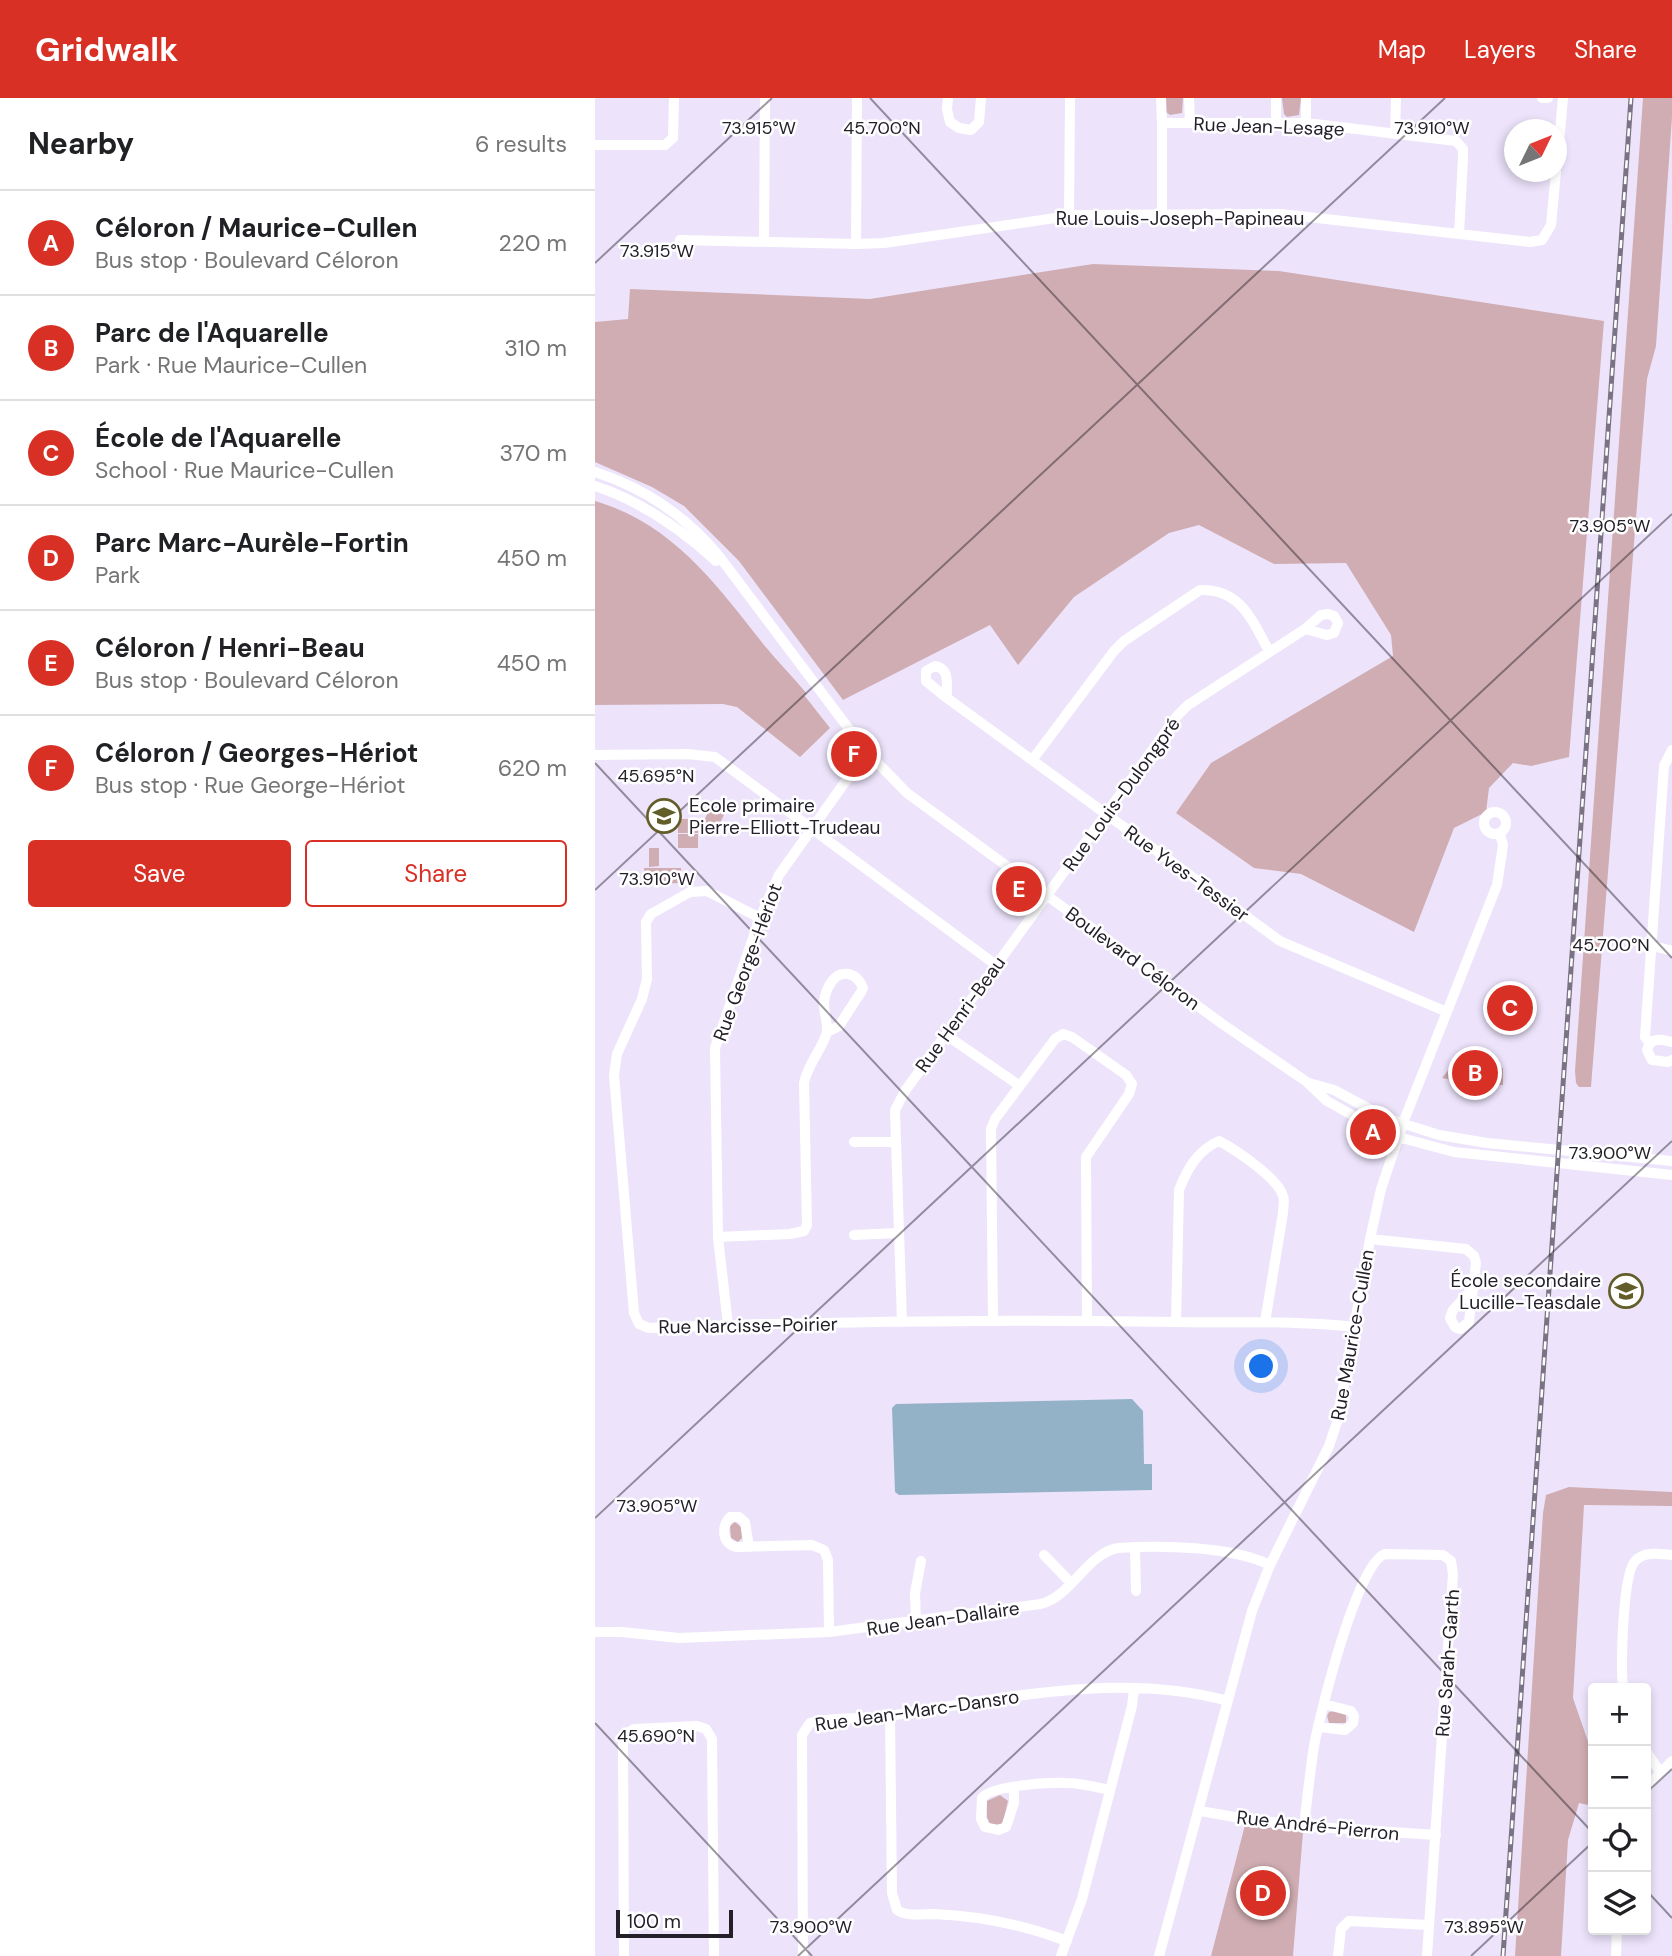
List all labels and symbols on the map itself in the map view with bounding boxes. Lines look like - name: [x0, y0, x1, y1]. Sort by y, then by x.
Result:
- street label: Rue Jean-Lesage: [1193, 111, 1345, 142]
- text: 73.915°W: [722, 116, 796, 140]
- text: 45.700°N: [843, 116, 921, 140]
- text: 73.910°W: [1394, 116, 1470, 140]
- north arrow: [1504, 119, 1567, 182]
- street label: Rue Louis-Joseph-Papineau: [1056, 206, 1304, 231]
- text: 73.915°W: [620, 239, 694, 263]
- text: 73.905°W: [1570, 514, 1651, 538]
- street label: Rue Louis-Dulongpré: [1057, 712, 1186, 876]
- pin: F: [831, 728, 877, 780]
- text: 45.695°N: [618, 764, 694, 788]
- place label: Ecole primaire Pierre-Elliott-Trudeau: [689, 793, 880, 840]
- school or university icon: Ecole primaire Pierre-Elliott-Trudeau: [645, 797, 683, 835]
- street label: Rue Yves-Tessier: [1119, 820, 1254, 927]
- pin: E: [996, 863, 1042, 915]
- text: 73.910°W: [619, 867, 695, 891]
- street label: Rue George-Hériot: [707, 880, 788, 1045]
- street label: Boulevard Céloron: [1060, 901, 1205, 1016]
- text: 45.700°N: [1572, 933, 1650, 957]
- street label: Rue Henri-Beau: [910, 951, 1011, 1077]
- pin: C: [1487, 982, 1533, 1034]
- pin: B: [1452, 1047, 1498, 1099]
- pin: A: [1350, 1106, 1396, 1158]
- text: 73.900°W: [1569, 1141, 1651, 1165]
- street label: Rue Maurice-Cullen: [1325, 1248, 1380, 1423]
- place label: École secondaire Lucille-Teasdale: [1450, 1268, 1601, 1315]
- school or university icon: École secondaire Lucille-Teasdale: [1607, 1272, 1645, 1310]
- street label: Rue Narcisse-Poirier: [658, 1311, 838, 1340]
- your location: [1244, 1349, 1278, 1383]
- text: 73.905°W: [617, 1494, 698, 1518]
- street label: Rue Sarah-Garth: [1430, 1588, 1465, 1738]
- street label: Rue Jean-Dallaire: [865, 1595, 1021, 1642]
- street label: Rue Jean-Marc-Dansro: [813, 1684, 1021, 1737]
- text: 45.690°N: [617, 1724, 695, 1748]
- street label: Rue André-Pierron: [1235, 1805, 1401, 1846]
- pin: D: [1240, 1867, 1286, 1919]
- scale bar: [616, 1907, 733, 1939]
- text: 73.900°W: [770, 1915, 852, 1939]
- text: 73.895°W: [1444, 1915, 1524, 1939]

